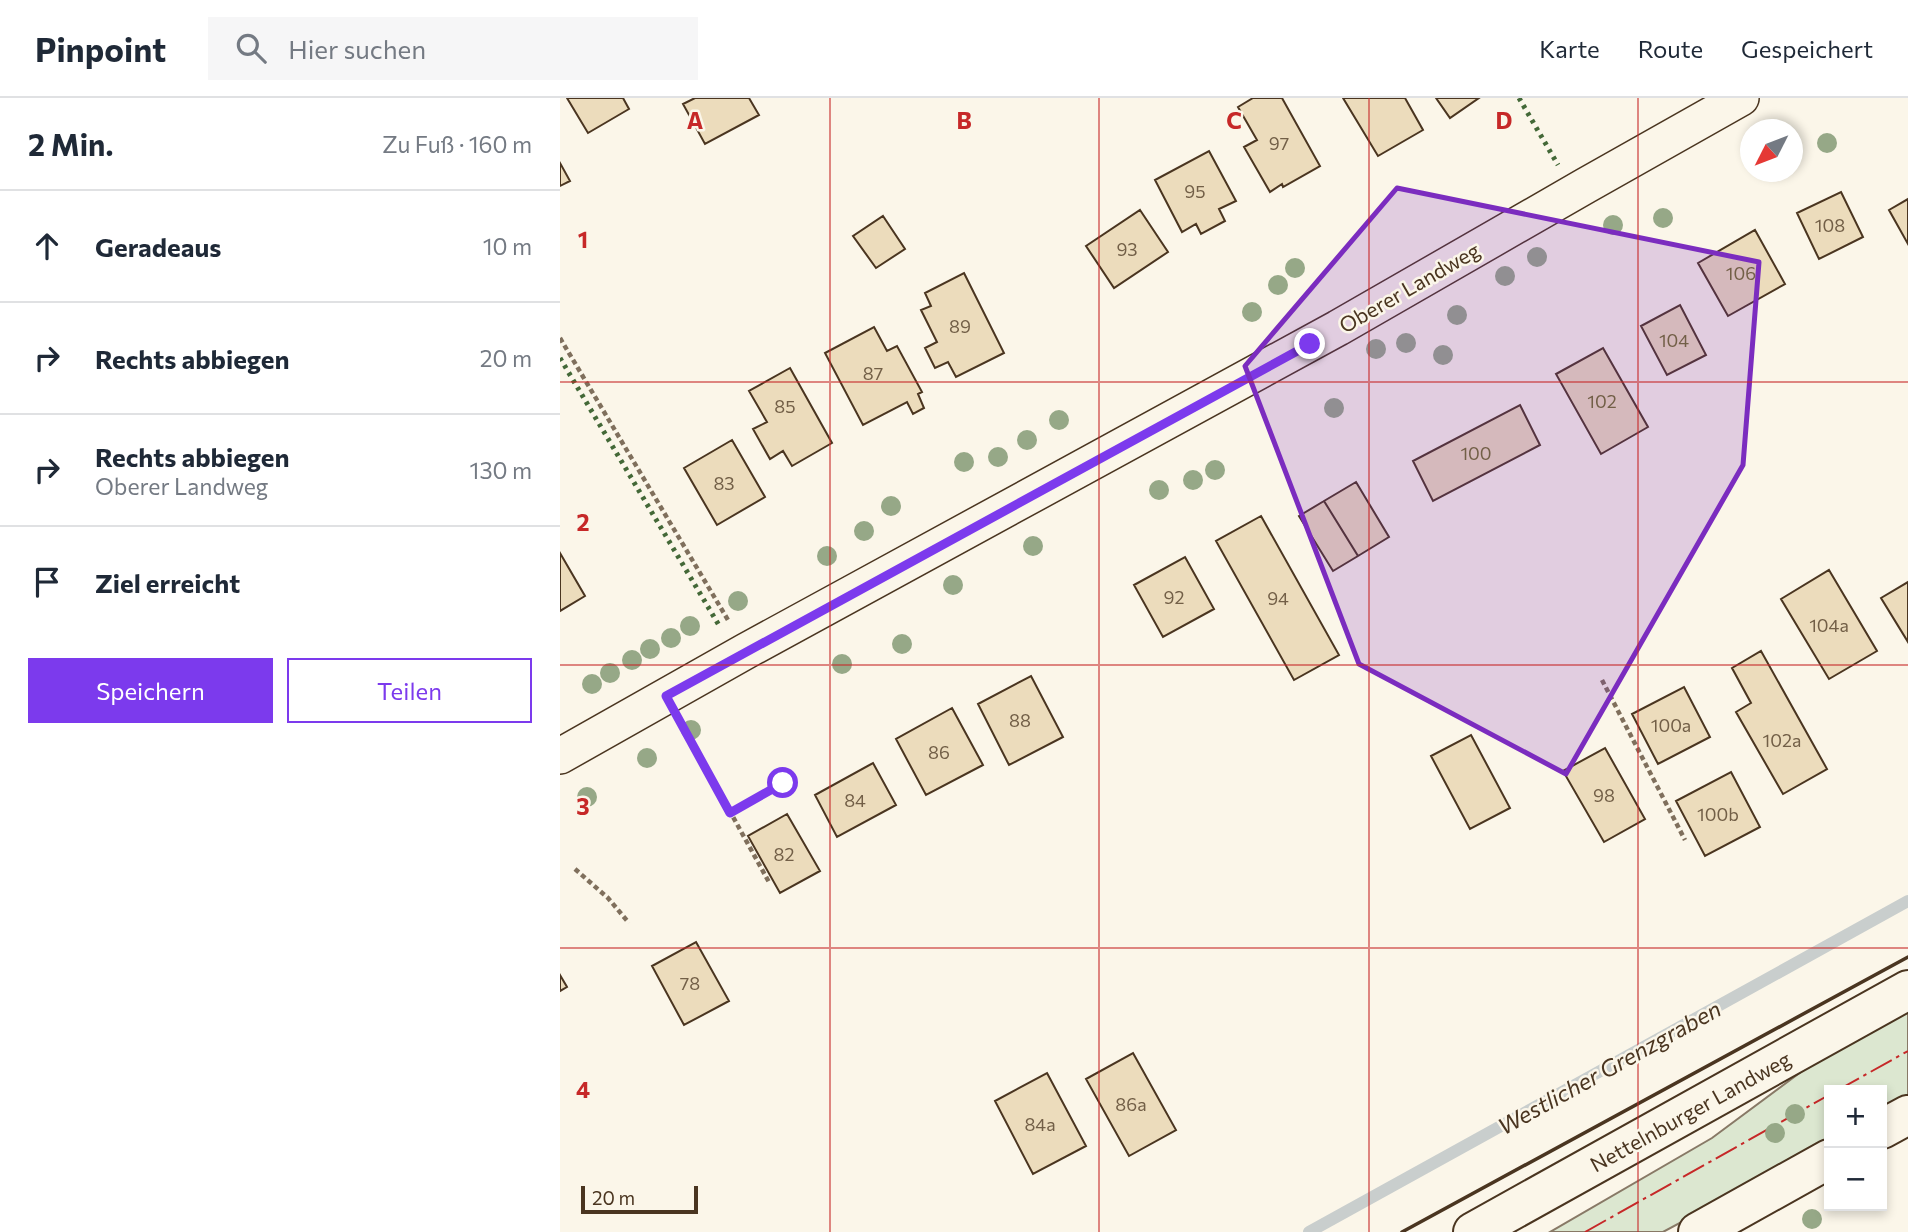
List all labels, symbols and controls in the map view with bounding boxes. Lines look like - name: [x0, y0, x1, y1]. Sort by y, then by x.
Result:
- search box: [208, 17, 698, 80]
- text: Pinpoint: [35, 28, 166, 69]
- icon: search: [232, 29, 270, 67]
- text: Hier suchen: [288, 33, 426, 64]
- text: Karte: [1539, 34, 1600, 63]
- text: Route: [1638, 34, 1703, 63]
- text: Gespeichert: [1741, 34, 1873, 63]
- text: A: [687, 106, 704, 134]
- text: B: [956, 106, 972, 134]
- text: C: [1226, 106, 1242, 134]
- text: D: [1496, 106, 1513, 134]
- north arrow: [1740, 119, 1803, 182]
- text: 2 Min.: [28, 125, 113, 162]
- text: Zu Fuß · 160 m: [382, 130, 532, 158]
- house number: 97: [1269, 132, 1289, 154]
- house number: 95: [1184, 180, 1206, 202]
- house number: 108: [1815, 214, 1845, 236]
- text: 1: [578, 225, 588, 253]
- icon: ahead: [28, 227, 66, 265]
- text: Geradeaus: [95, 231, 221, 262]
- text: 10 m: [483, 232, 532, 260]
- street label: Oberer Landweg: [1334, 237, 1484, 337]
- house number: 93: [1116, 238, 1138, 260]
- house number: 106: [1726, 262, 1756, 284]
- house number: 89: [949, 315, 971, 337]
- route end: [1294, 328, 1325, 359]
- house number: 104: [1659, 329, 1689, 351]
- icon: right: [28, 339, 66, 377]
- text: Rechts abbiegen: [95, 343, 290, 374]
- text: 20 m: [480, 344, 532, 372]
- house number: 87: [863, 362, 883, 384]
- house number: 102: [1587, 390, 1617, 412]
- house number: 85: [774, 395, 796, 417]
- text: Rechts abbiegen: [95, 441, 290, 472]
- house number: 100: [1460, 442, 1492, 464]
- icon: right: [28, 451, 66, 489]
- text: 130 m: [470, 456, 532, 484]
- text: Oberer Landweg: [95, 472, 268, 500]
- house number: 83: [713, 472, 735, 494]
- text: 2: [576, 508, 590, 536]
- icon: arrive: [28, 563, 66, 601]
- text: Ziel erreicht: [95, 567, 240, 598]
- house number: 92: [1164, 586, 1184, 608]
- house number: 94: [1267, 587, 1289, 609]
- house number: 104a: [1809, 614, 1849, 636]
- button: Speichern: [28, 658, 273, 723]
- button: Teilen: [287, 658, 532, 723]
- house number: 88: [1009, 709, 1031, 731]
- house number: 100a: [1651, 714, 1691, 736]
- house number: 102a: [1763, 729, 1801, 751]
- house number: 86: [928, 741, 950, 763]
- route start: [767, 767, 798, 798]
- house number: 98: [1593, 784, 1615, 806]
- house number: 84: [844, 789, 866, 811]
- text: 3: [576, 792, 590, 820]
- house number: 100b: [1697, 803, 1739, 825]
- house number: 82: [774, 843, 794, 865]
- house number: 78: [680, 972, 700, 994]
- water label: Westlicher Grenzgraben: [1493, 994, 1725, 1140]
- street label: Nettelnburger Landweg: [1585, 1045, 1795, 1177]
- text: 4: [576, 1075, 590, 1103]
- map controls: [1824, 1085, 1887, 1211]
- button: +: [1824, 1085, 1887, 1148]
- house number: 86a: [1115, 1093, 1147, 1115]
- house number: 84a: [1024, 1113, 1056, 1135]
- button: −: [1824, 1148, 1887, 1211]
- scale bar: [581, 1183, 698, 1215]
- text: 20 m: [592, 1186, 635, 1209]

